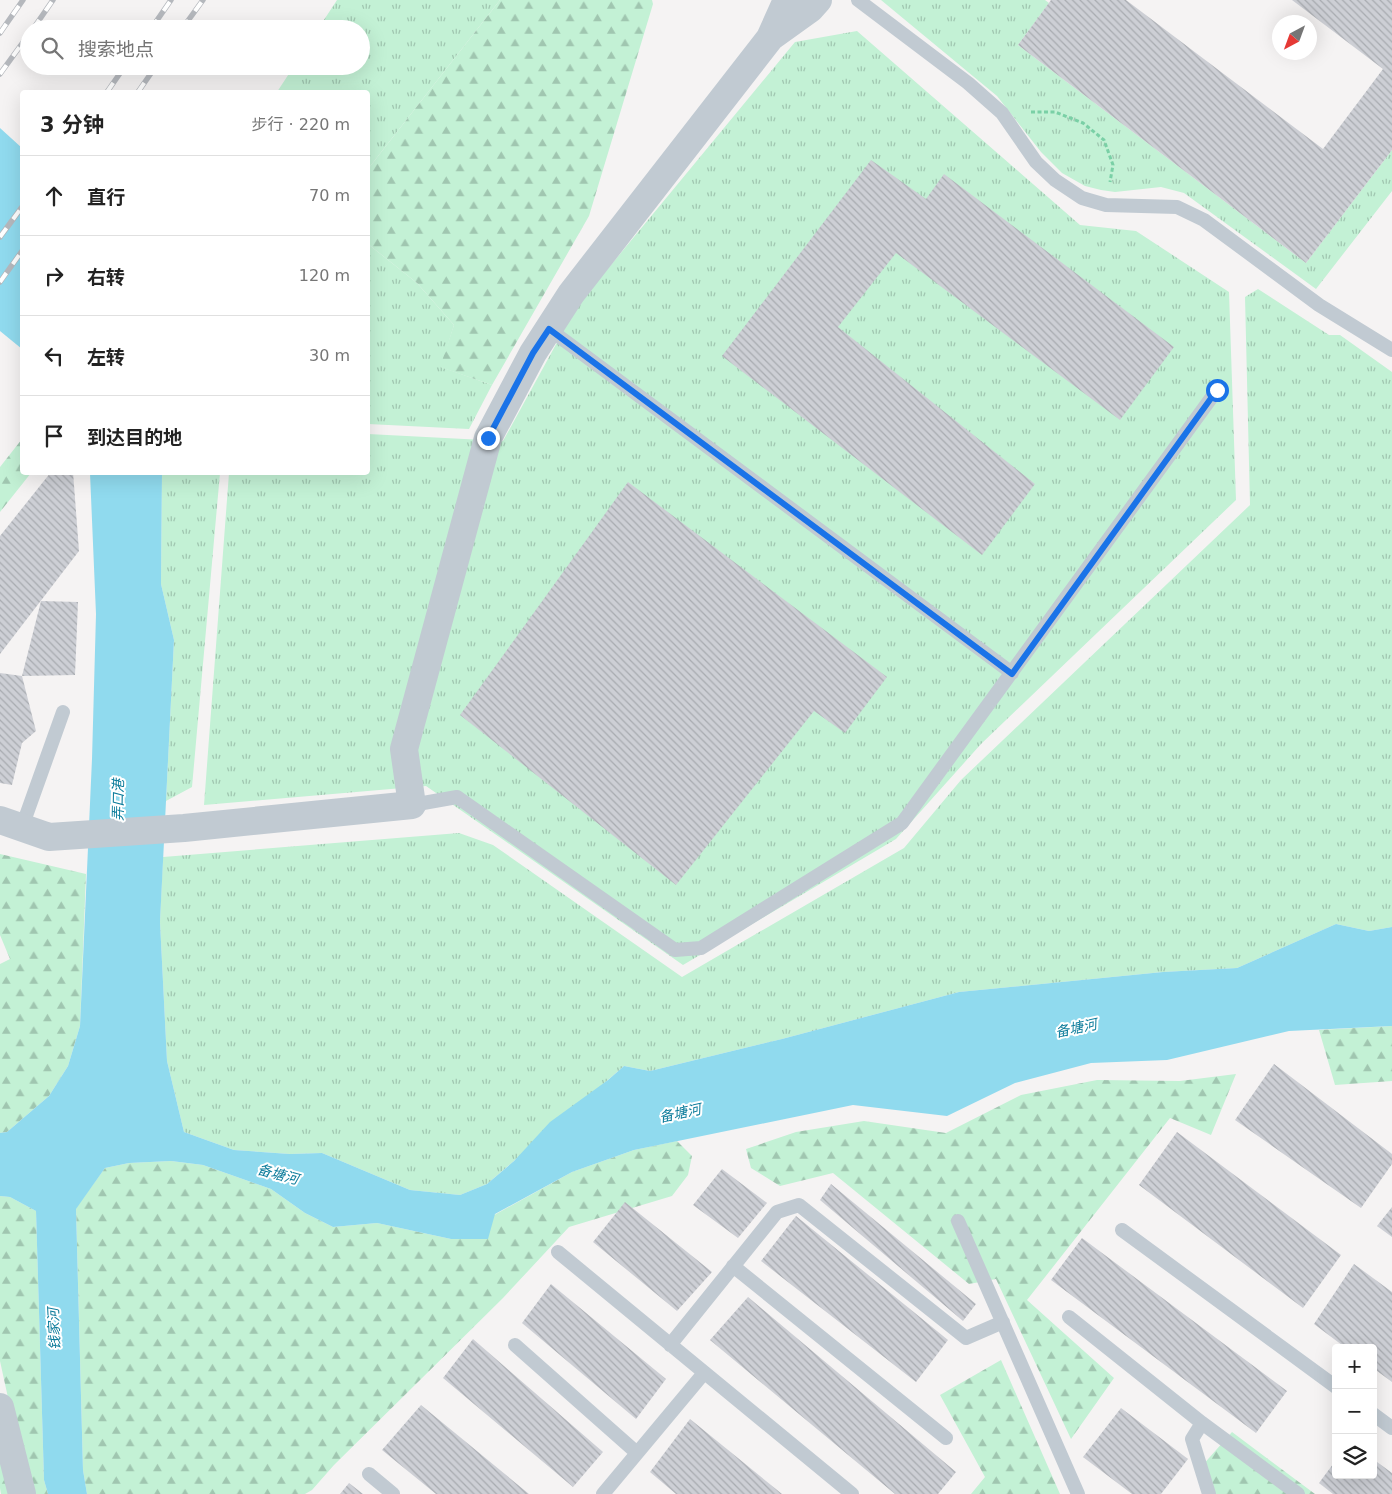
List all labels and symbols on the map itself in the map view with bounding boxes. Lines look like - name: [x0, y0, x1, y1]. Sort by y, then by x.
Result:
- north arrow: [1272, 15, 1317, 60]
- route start: [1206, 379, 1229, 402]
- route end: [477, 427, 500, 450]
- water label: 弄口港: [110, 777, 126, 821]
- water label: 备塘河: [1054, 1015, 1101, 1040]
- water label: 备塘河: [658, 1100, 705, 1125]
- water label: 备塘河: [256, 1161, 303, 1188]
- water label: 钱家河: [45, 1305, 63, 1350]

